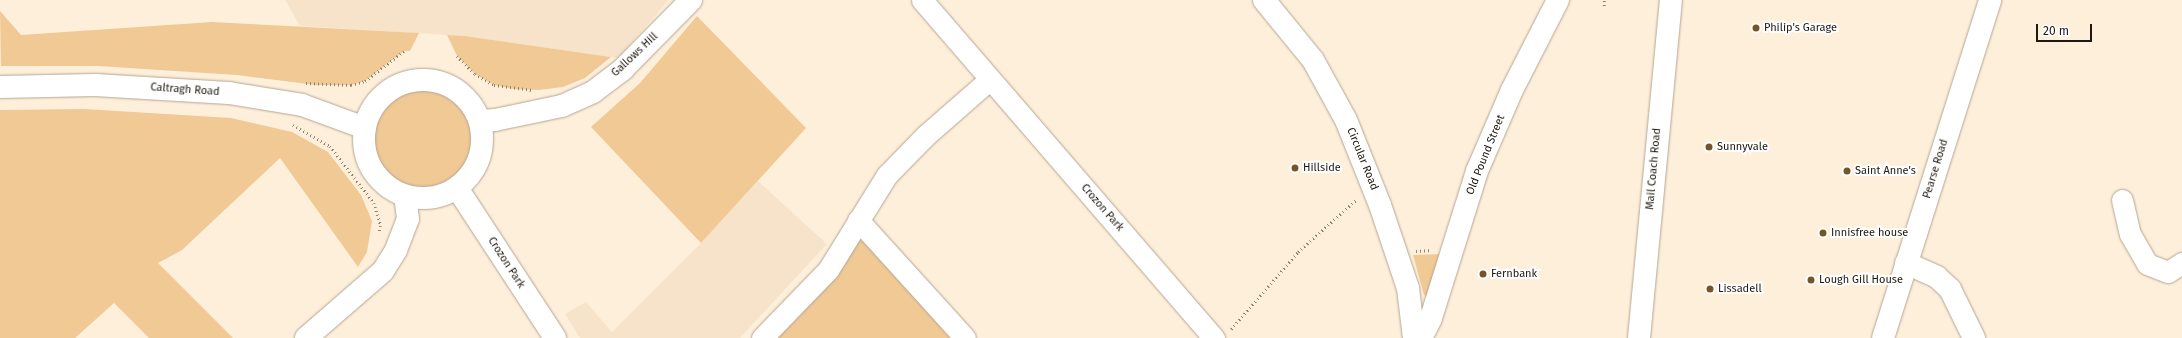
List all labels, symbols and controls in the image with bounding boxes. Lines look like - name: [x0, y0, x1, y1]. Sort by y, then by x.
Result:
- scale bar: [2038, 16, 2094, 42]
- place label: Philip's Garage: [1764, 21, 1837, 35]
- marker: Philip's Garage: [1751, 23, 1761, 33]
- text: 20 m: [2043, 24, 2069, 38]
- street label: Gallows Hill: [609, 30, 661, 80]
- street label: Caltragh Road: [150, 81, 220, 99]
- street label: Old Pound Street: [1464, 113, 1508, 197]
- street label: Circular Road: [1343, 126, 1381, 192]
- street label: Mail Coach Road: [1644, 128, 1664, 210]
- street label: Pearse Road: [1921, 138, 1951, 200]
- place label: Sunnyvale: [1717, 140, 1768, 154]
- marker: Sunnyvale: [1704, 142, 1714, 152]
- place label: Hillside: [1303, 161, 1341, 175]
- marker: Hillside: [1290, 163, 1300, 173]
- place label: Saint Anne's: [1855, 164, 1916, 178]
- marker: Saint Anne's: [1842, 166, 1852, 176]
- street label: Crozon Park: [1078, 182, 1126, 234]
- place label: Innisfree house: [1831, 226, 1908, 240]
- marker: Innisfree house: [1818, 228, 1828, 238]
- street label: Crozon Park: [485, 235, 527, 291]
- place label: Fernbank: [1491, 267, 1537, 281]
- marker: Fernbank: [1478, 269, 1488, 279]
- place label: Lough Gill House: [1819, 273, 1903, 287]
- marker: Lough Gill House: [1806, 275, 1816, 285]
- place label: Lissadell: [1718, 282, 1762, 296]
- marker: Lissadell: [1705, 284, 1715, 294]

